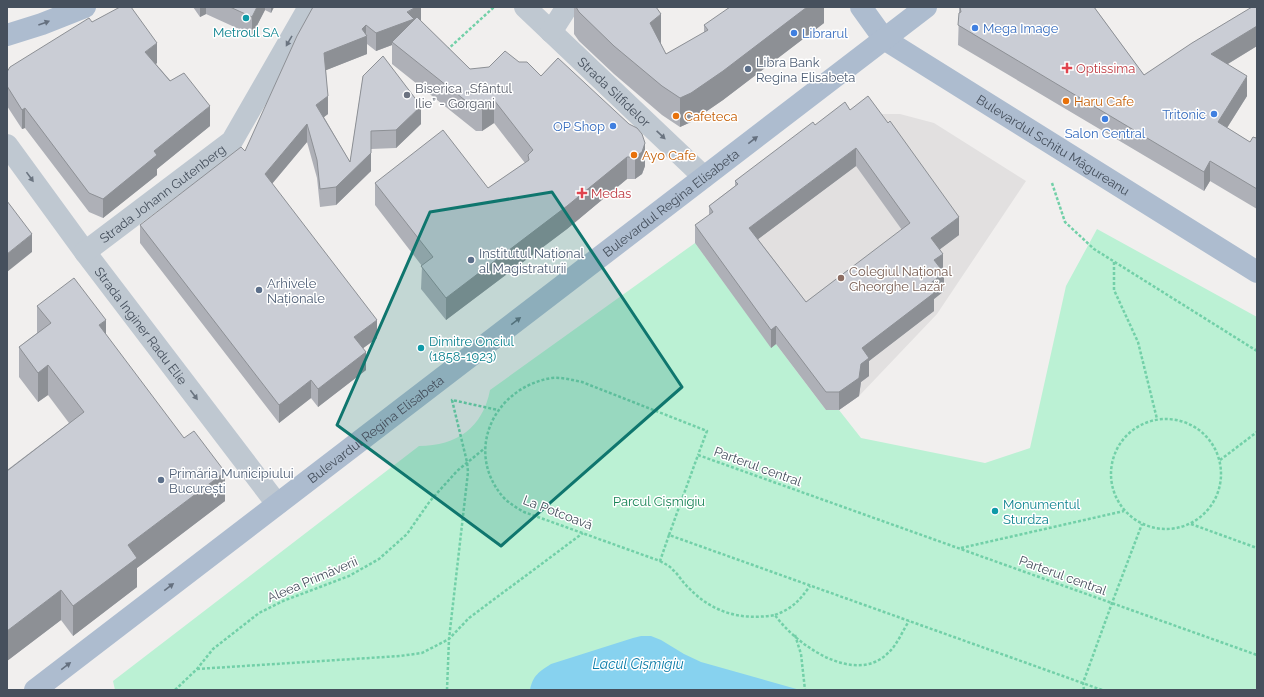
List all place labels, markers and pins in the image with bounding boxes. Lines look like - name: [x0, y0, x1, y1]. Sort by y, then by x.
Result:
- marker: Metroul SA: [241, 13, 251, 23]
- place label: Mega Image: [983, 21, 1059, 36]
- marker: Mega Image: [970, 23, 980, 33]
- place label: Metroul SA: [213, 25, 279, 40]
- place label: Librarul: [802, 26, 848, 41]
- marker: Librarul: [789, 28, 799, 38]
- place label: Libra Bank Regina Elisabeta: [756, 55, 855, 85]
- place label: Optissima: [1076, 61, 1135, 76]
- marker: Optissima: [1061, 62, 1073, 74]
- marker: Libra Bank Regina Elisabeta: [743, 64, 753, 74]
- place label: Biserica „Sfântul Ilie” - Gorgani: [415, 81, 512, 111]
- marker: Biserica „Sfântul Ilie” - Gorgani: [402, 90, 412, 100]
- place label: Haru Cafe: [1074, 94, 1134, 109]
- marker: Haru Cafe: [1061, 96, 1071, 106]
- place label: Tritonic: [1162, 107, 1206, 122]
- place label: Cafeteca: [684, 109, 738, 124]
- marker: Tritonic: [1209, 109, 1219, 119]
- marker: Cafeteca: [671, 111, 681, 121]
- marker: Salon Central: [1100, 114, 1110, 124]
- place label: OP Shop: [553, 119, 605, 134]
- marker: OP Shop: [608, 121, 618, 131]
- place label: Salon Central: [1065, 126, 1146, 141]
- place label: Ayo Cafe: [642, 148, 696, 163]
- marker: Ayo Cafe: [629, 150, 639, 160]
- place label: Medas: [591, 186, 631, 201]
- marker: Medas: [576, 187, 588, 199]
- place label: Institutul Național al Magistraturii: [479, 246, 584, 276]
- marker: Institutul Național al Magistraturii: [466, 255, 476, 265]
- place label: Colegiul Național Gheorghe Lazăr: [849, 264, 952, 294]
- marker: Colegiul Național Gheorghe Lazăr: [836, 273, 846, 283]
- place label: Arhivele Naționale: [267, 276, 325, 306]
- marker: Arhivele Naționale: [254, 285, 264, 295]
- place label: Dimitre Onciul (1858-1923): [429, 334, 515, 364]
- marker: Dimitre Onciul (1858-1923): [416, 343, 426, 353]
- place label: Primăria Municipiului București: [169, 466, 294, 496]
- marker: Primăria Municipiului București: [156, 475, 166, 485]
- place label: Monumentul Sturdza: [1003, 497, 1080, 527]
- marker: Monumentul Sturdza: [990, 506, 1000, 516]

